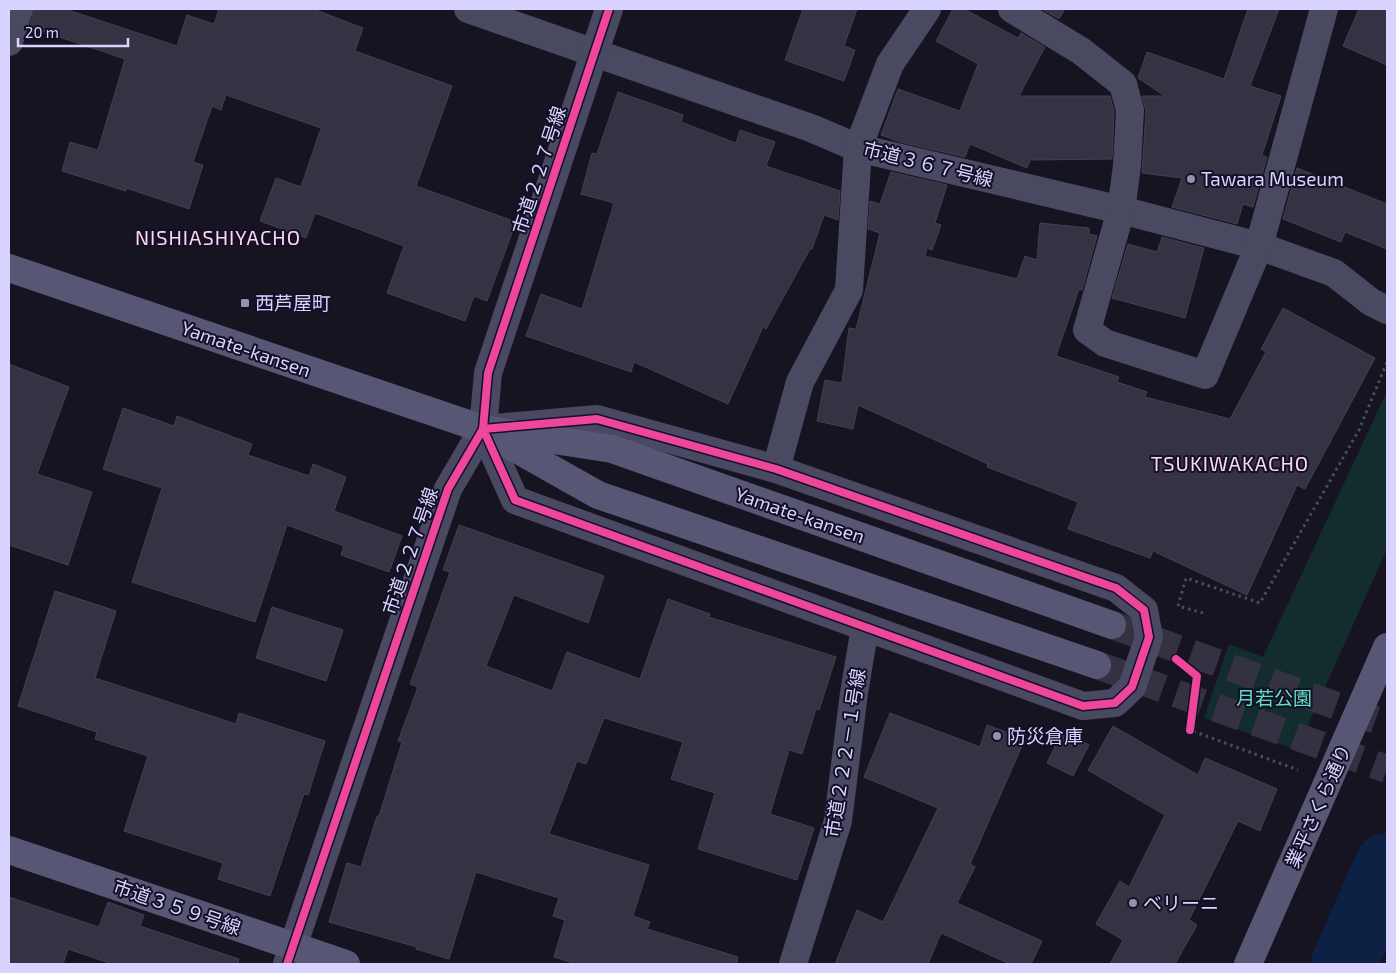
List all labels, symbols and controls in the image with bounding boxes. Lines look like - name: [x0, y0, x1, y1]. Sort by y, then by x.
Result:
- scale bar: [18, 15, 128, 47]
- text: 20 m: [25, 23, 59, 41]
- street label: 市道２２７号線: [507, 103, 570, 237]
- street label: 市道３６７号線: [861, 136, 995, 191]
- place label: Tawara Museum: [1201, 167, 1344, 190]
- marker: Tawara Museum: [1185, 173, 1197, 185]
- district label: NISHIASHIYACHO: [135, 225, 301, 249]
- place label: 西芦屋町: [255, 291, 331, 314]
- marker: 西芦屋町: [239, 297, 251, 309]
- street label: Yamate-kansen: [178, 316, 314, 381]
- district label: TSUKIWAKACHO: [1151, 451, 1309, 475]
- street label: Yamate-kansen: [732, 482, 868, 547]
- street label: 市道２２７号線: [377, 484, 442, 617]
- street label: 市道２２２－１号線: [820, 667, 869, 839]
- park label: 月若公園: [1236, 686, 1312, 709]
- place label: 防災倉庫: [1007, 724, 1083, 747]
- marker: 防災倉庫: [991, 730, 1003, 742]
- street label: 業平さくら通り: [1280, 740, 1355, 871]
- street label: 市道３５９号線: [111, 874, 244, 939]
- place label: ベリーニ: [1143, 891, 1219, 914]
- marker: ベリーニ: [1127, 897, 1139, 909]

